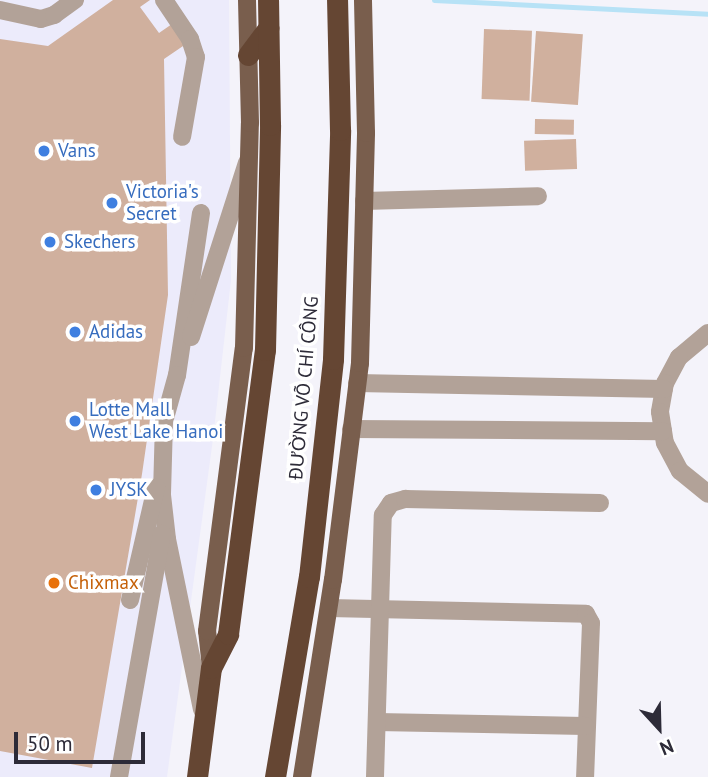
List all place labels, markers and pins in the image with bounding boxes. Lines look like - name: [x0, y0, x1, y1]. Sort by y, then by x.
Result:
- place label: Vans: [58, 140, 96, 162]
- marker: Vans: [36, 143, 52, 159]
- place label: Victoria's Secret: [126, 181, 199, 225]
- marker: Victoria's Secret: [104, 195, 120, 211]
- place label: Skechers: [64, 231, 135, 253]
- marker: Skechers: [42, 234, 58, 250]
- place label: Adidas: [89, 321, 143, 343]
- marker: Adidas: [67, 324, 83, 340]
- place label: Lotte Mall West Lake Hanoi: [89, 399, 223, 443]
- marker: Lotte Mall West Lake Hanoi: [67, 413, 83, 429]
- place label: JYSK: [110, 479, 148, 501]
- marker: JYSK: [88, 482, 104, 498]
- place label: Chixmax: [68, 572, 139, 594]
- marker: Chixmax: [46, 575, 62, 591]

